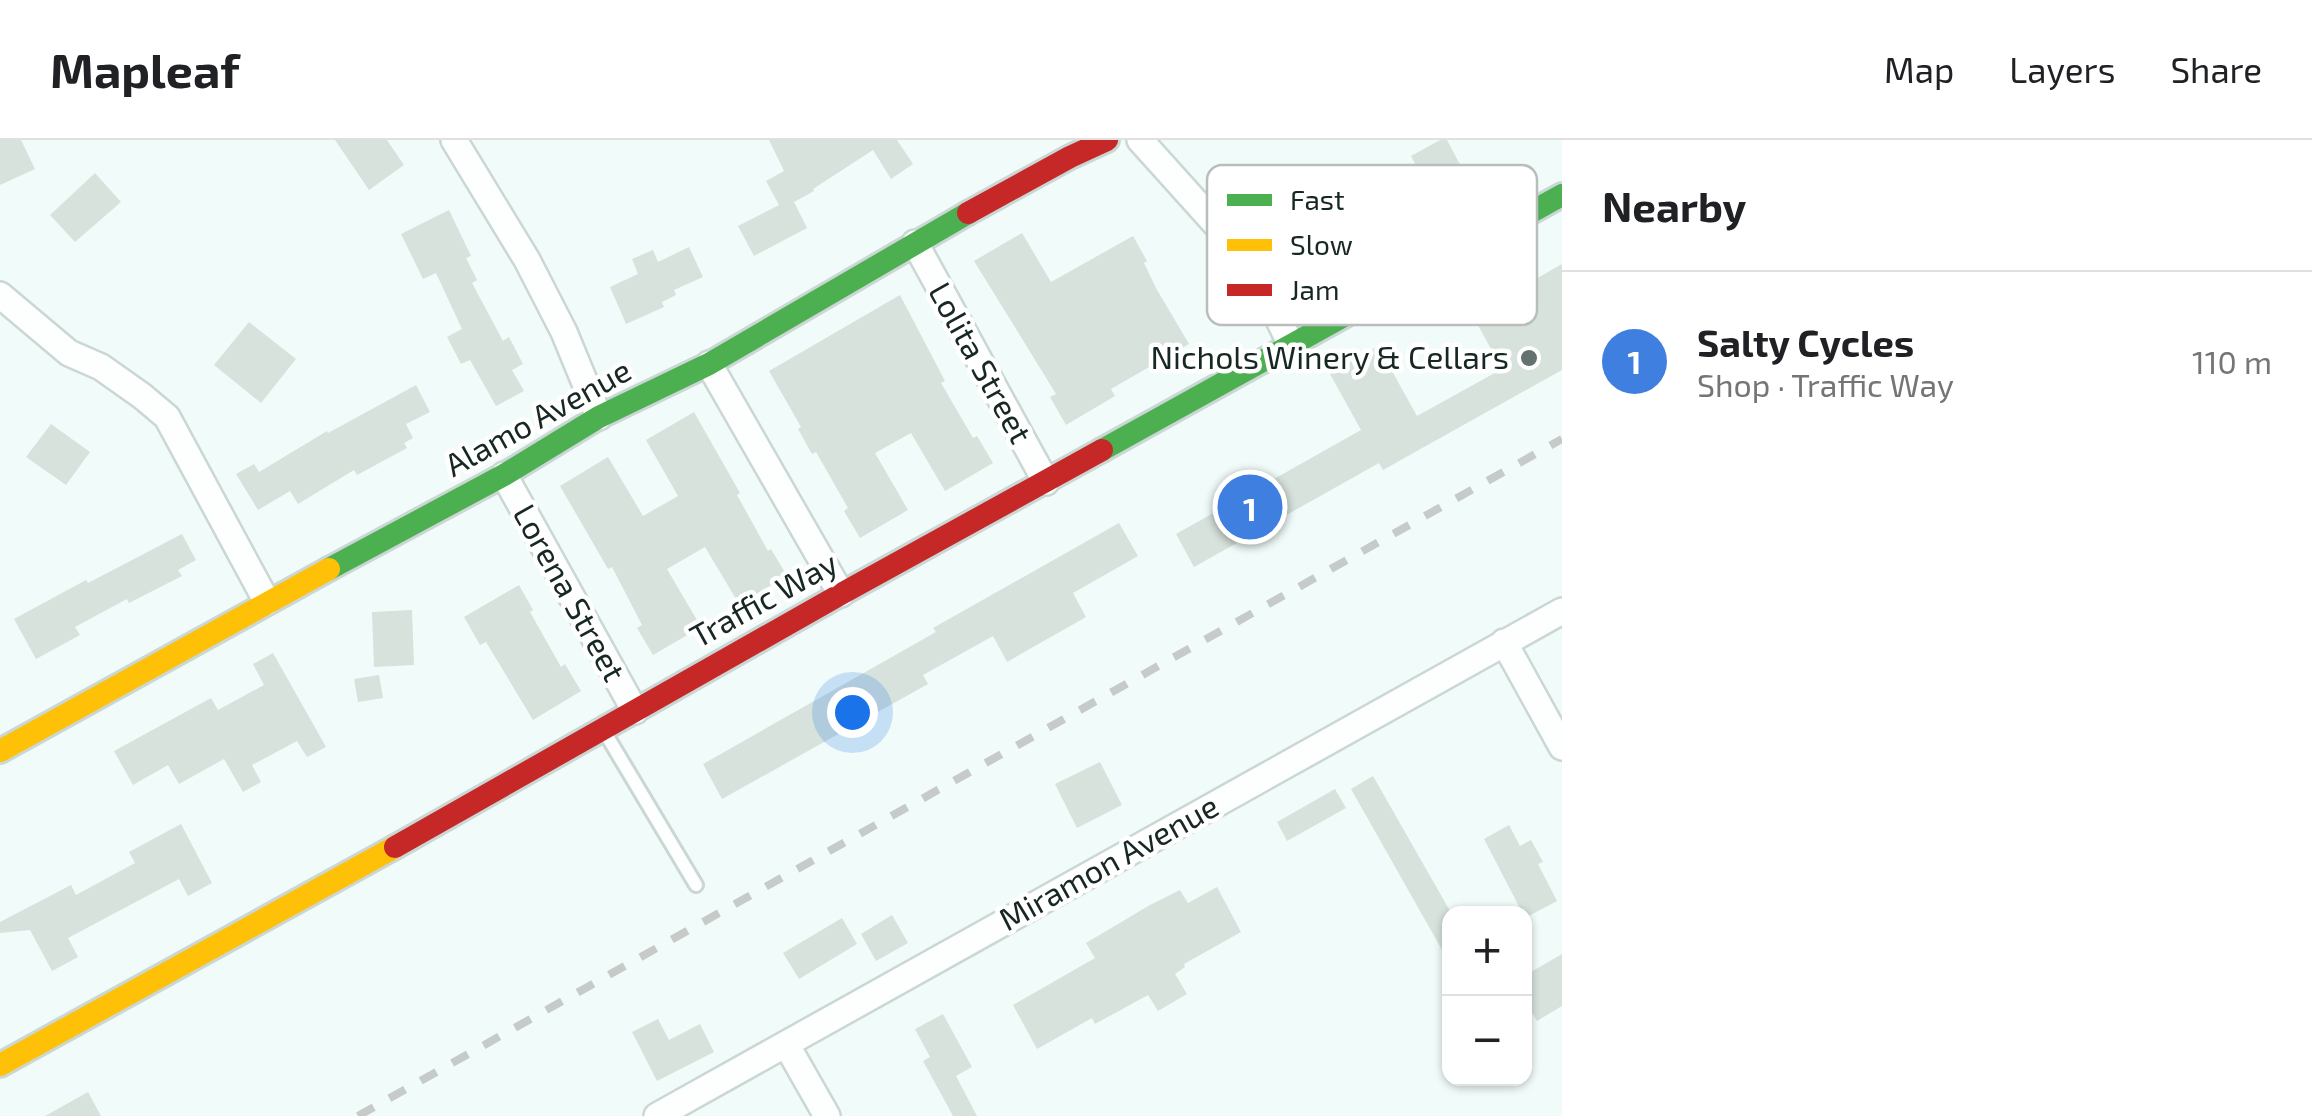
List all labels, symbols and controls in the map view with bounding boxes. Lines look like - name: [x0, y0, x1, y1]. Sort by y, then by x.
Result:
- text: Mapleaf: [50, 40, 240, 98]
- text: Map: [1884, 48, 1954, 90]
- text: Layers: [2009, 48, 2115, 90]
- text: Share: [2170, 48, 2262, 90]
- legend: [1207, 165, 1537, 325]
- text: Nearby: [1602, 180, 1746, 230]
- text: Fast: [1290, 182, 1345, 216]
- text: Slow: [1290, 227, 1353, 261]
- text: Jam: [1290, 272, 1339, 306]
- street label: Lolita Street: [922, 275, 1041, 449]
- text: Salty Cycles: [1697, 319, 1914, 365]
- place label: Nichols Winery & Cellars: [1150, 337, 1509, 375]
- text: 1: [1628, 342, 1641, 380]
- text: 110 m: [2192, 342, 2272, 380]
- marker: Nichols Winery & Cellars: [1518, 347, 1540, 369]
- street label: Alamo Avenue: [437, 350, 637, 483]
- text: Shop · Traffic Way: [1697, 365, 1954, 403]
- pin: 1: [1218, 470, 1282, 544]
- street label: Lorena Street: [507, 497, 635, 687]
- street label: Traffic Way: [683, 542, 843, 654]
- your location: [827, 687, 878, 738]
- street label: Miramon Avenue: [992, 785, 1224, 937]
- map controls: [1442, 906, 1532, 1086]
- button: +: [1442, 906, 1532, 996]
- button: −: [1442, 996, 1532, 1086]

